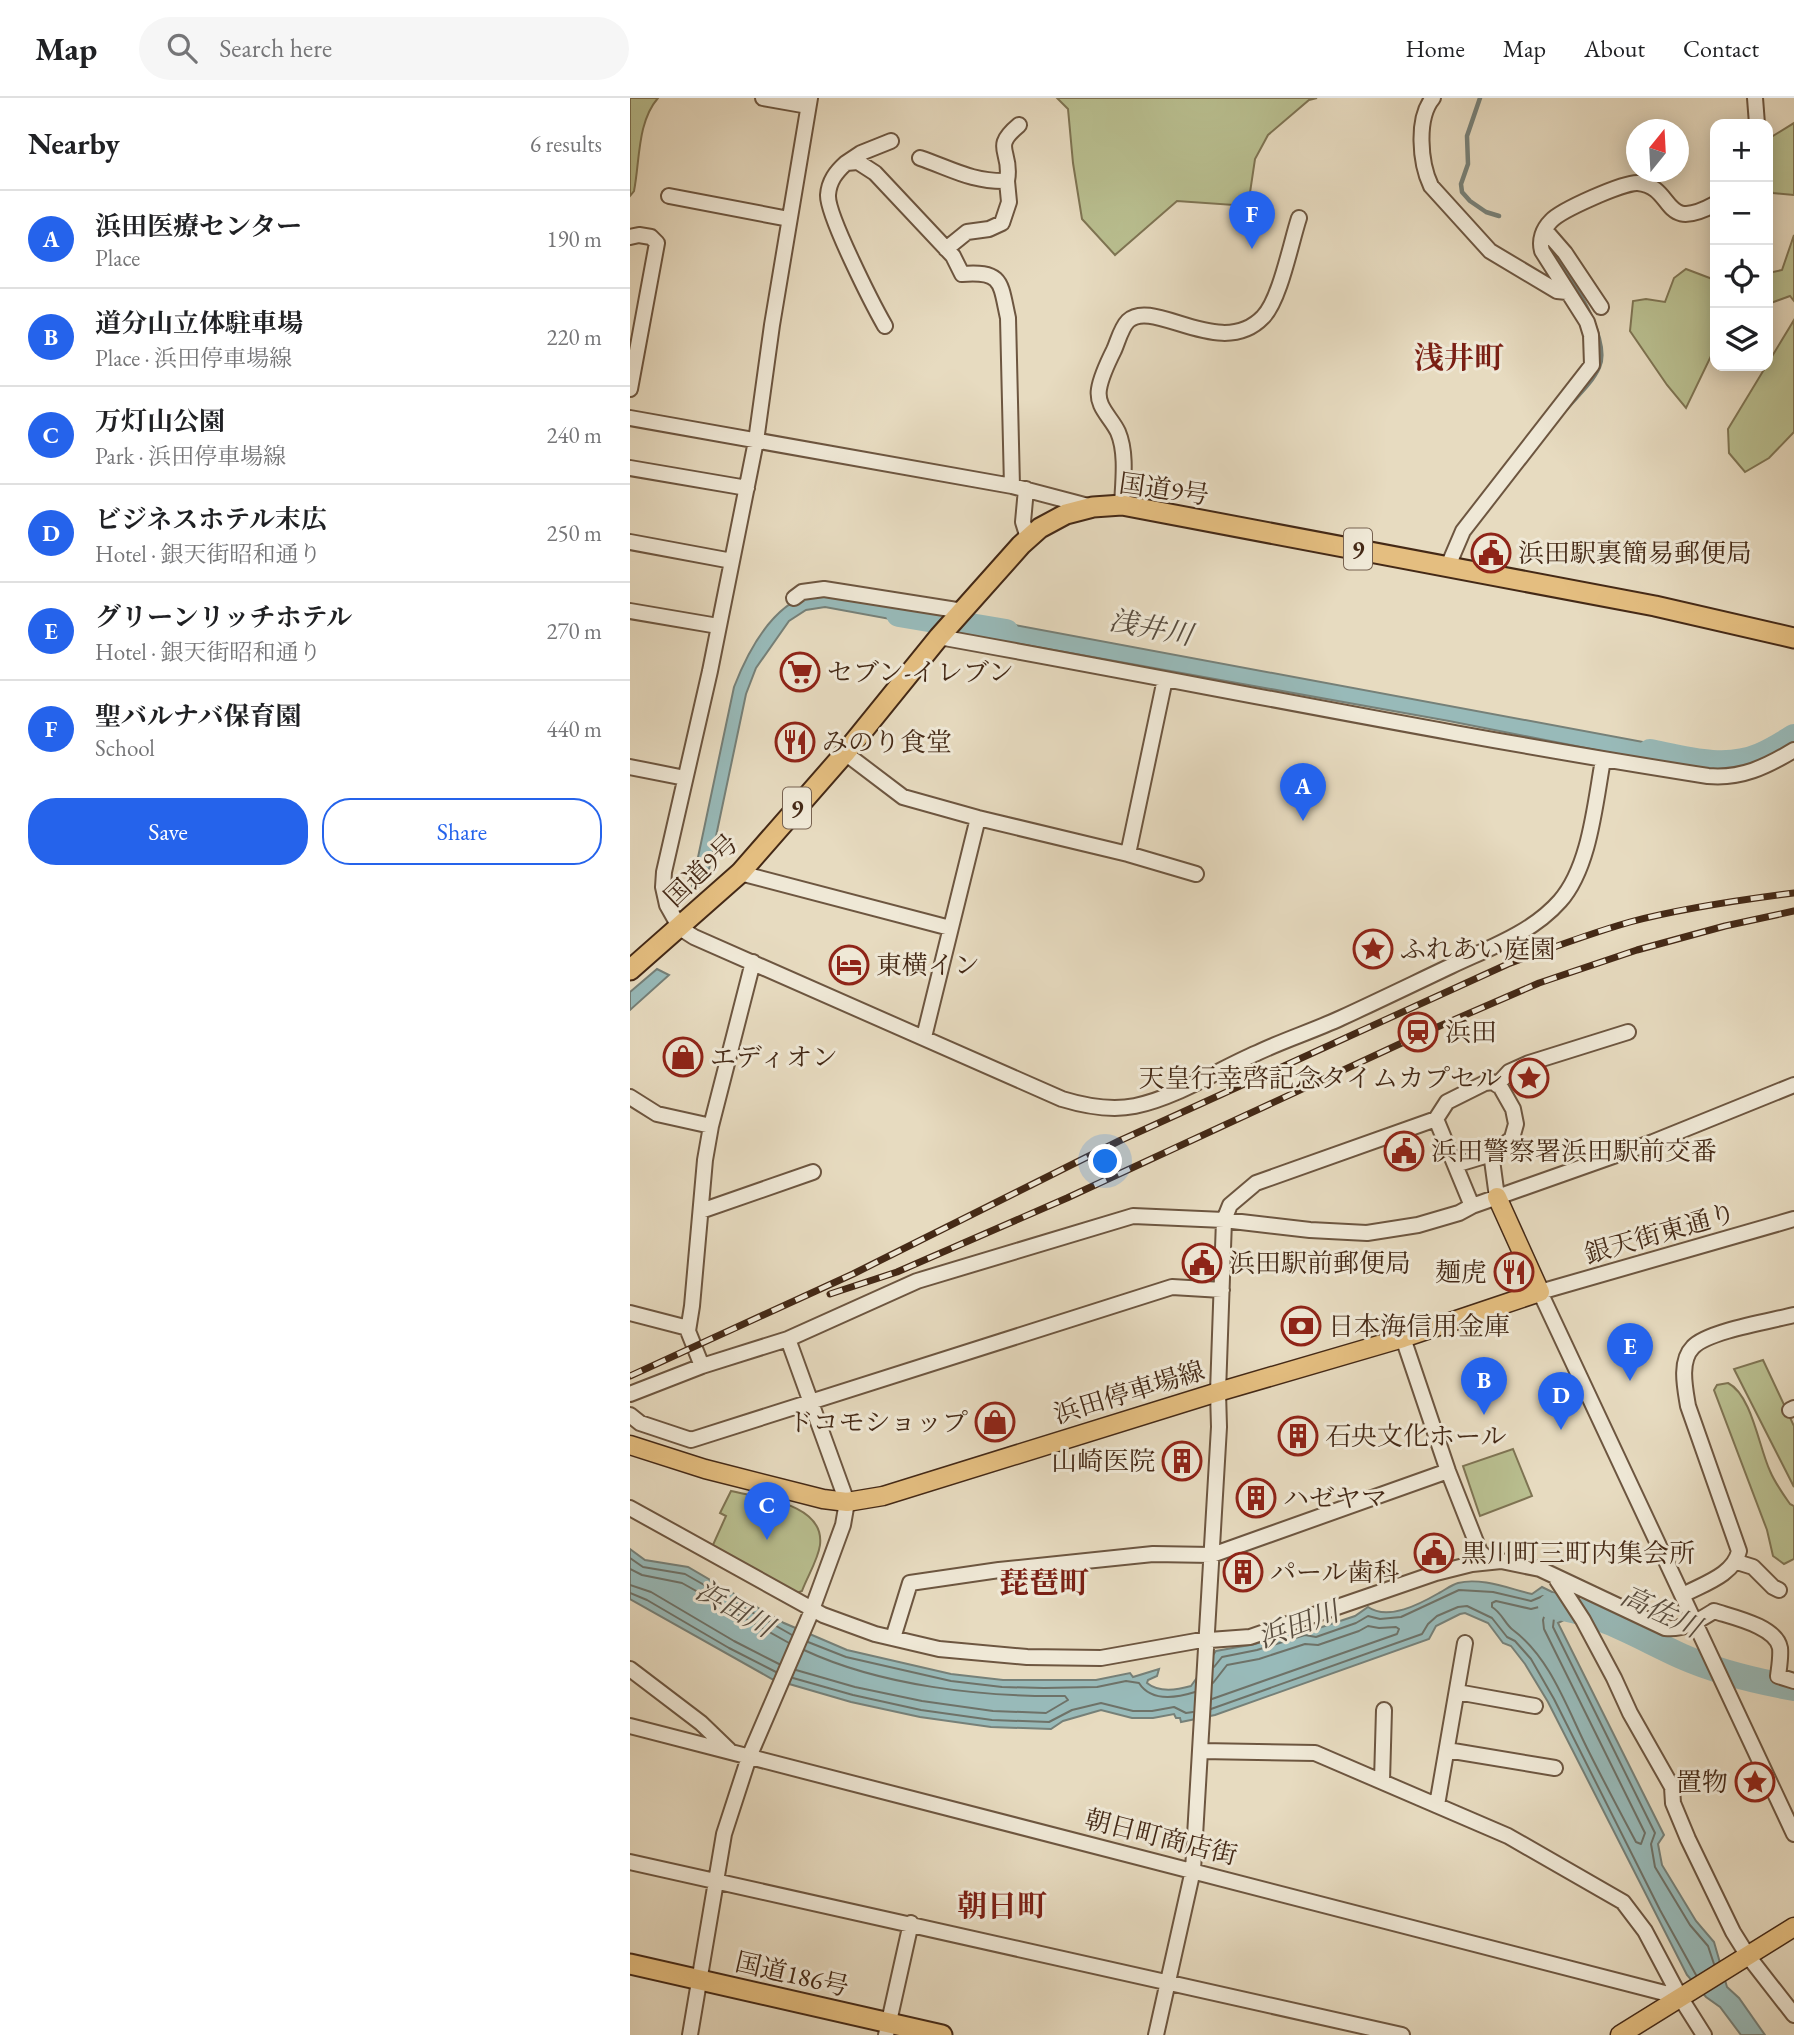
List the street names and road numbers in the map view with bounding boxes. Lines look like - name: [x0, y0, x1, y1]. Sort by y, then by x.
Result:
- street label: 国道9号: [1117, 466, 1211, 512]
- road number: 9: [1344, 528, 1372, 570]
- road number: 9: [783, 788, 811, 828]
- street label: 国道9号: [657, 826, 745, 914]
- street label: 銀天街東通り: [1580, 1195, 1740, 1271]
- street label: 浜田停車場線: [1049, 1353, 1209, 1431]
- street label: 朝日町商店街: [1081, 1802, 1241, 1872]
- street label: 国道186号: [732, 1944, 852, 2004]

